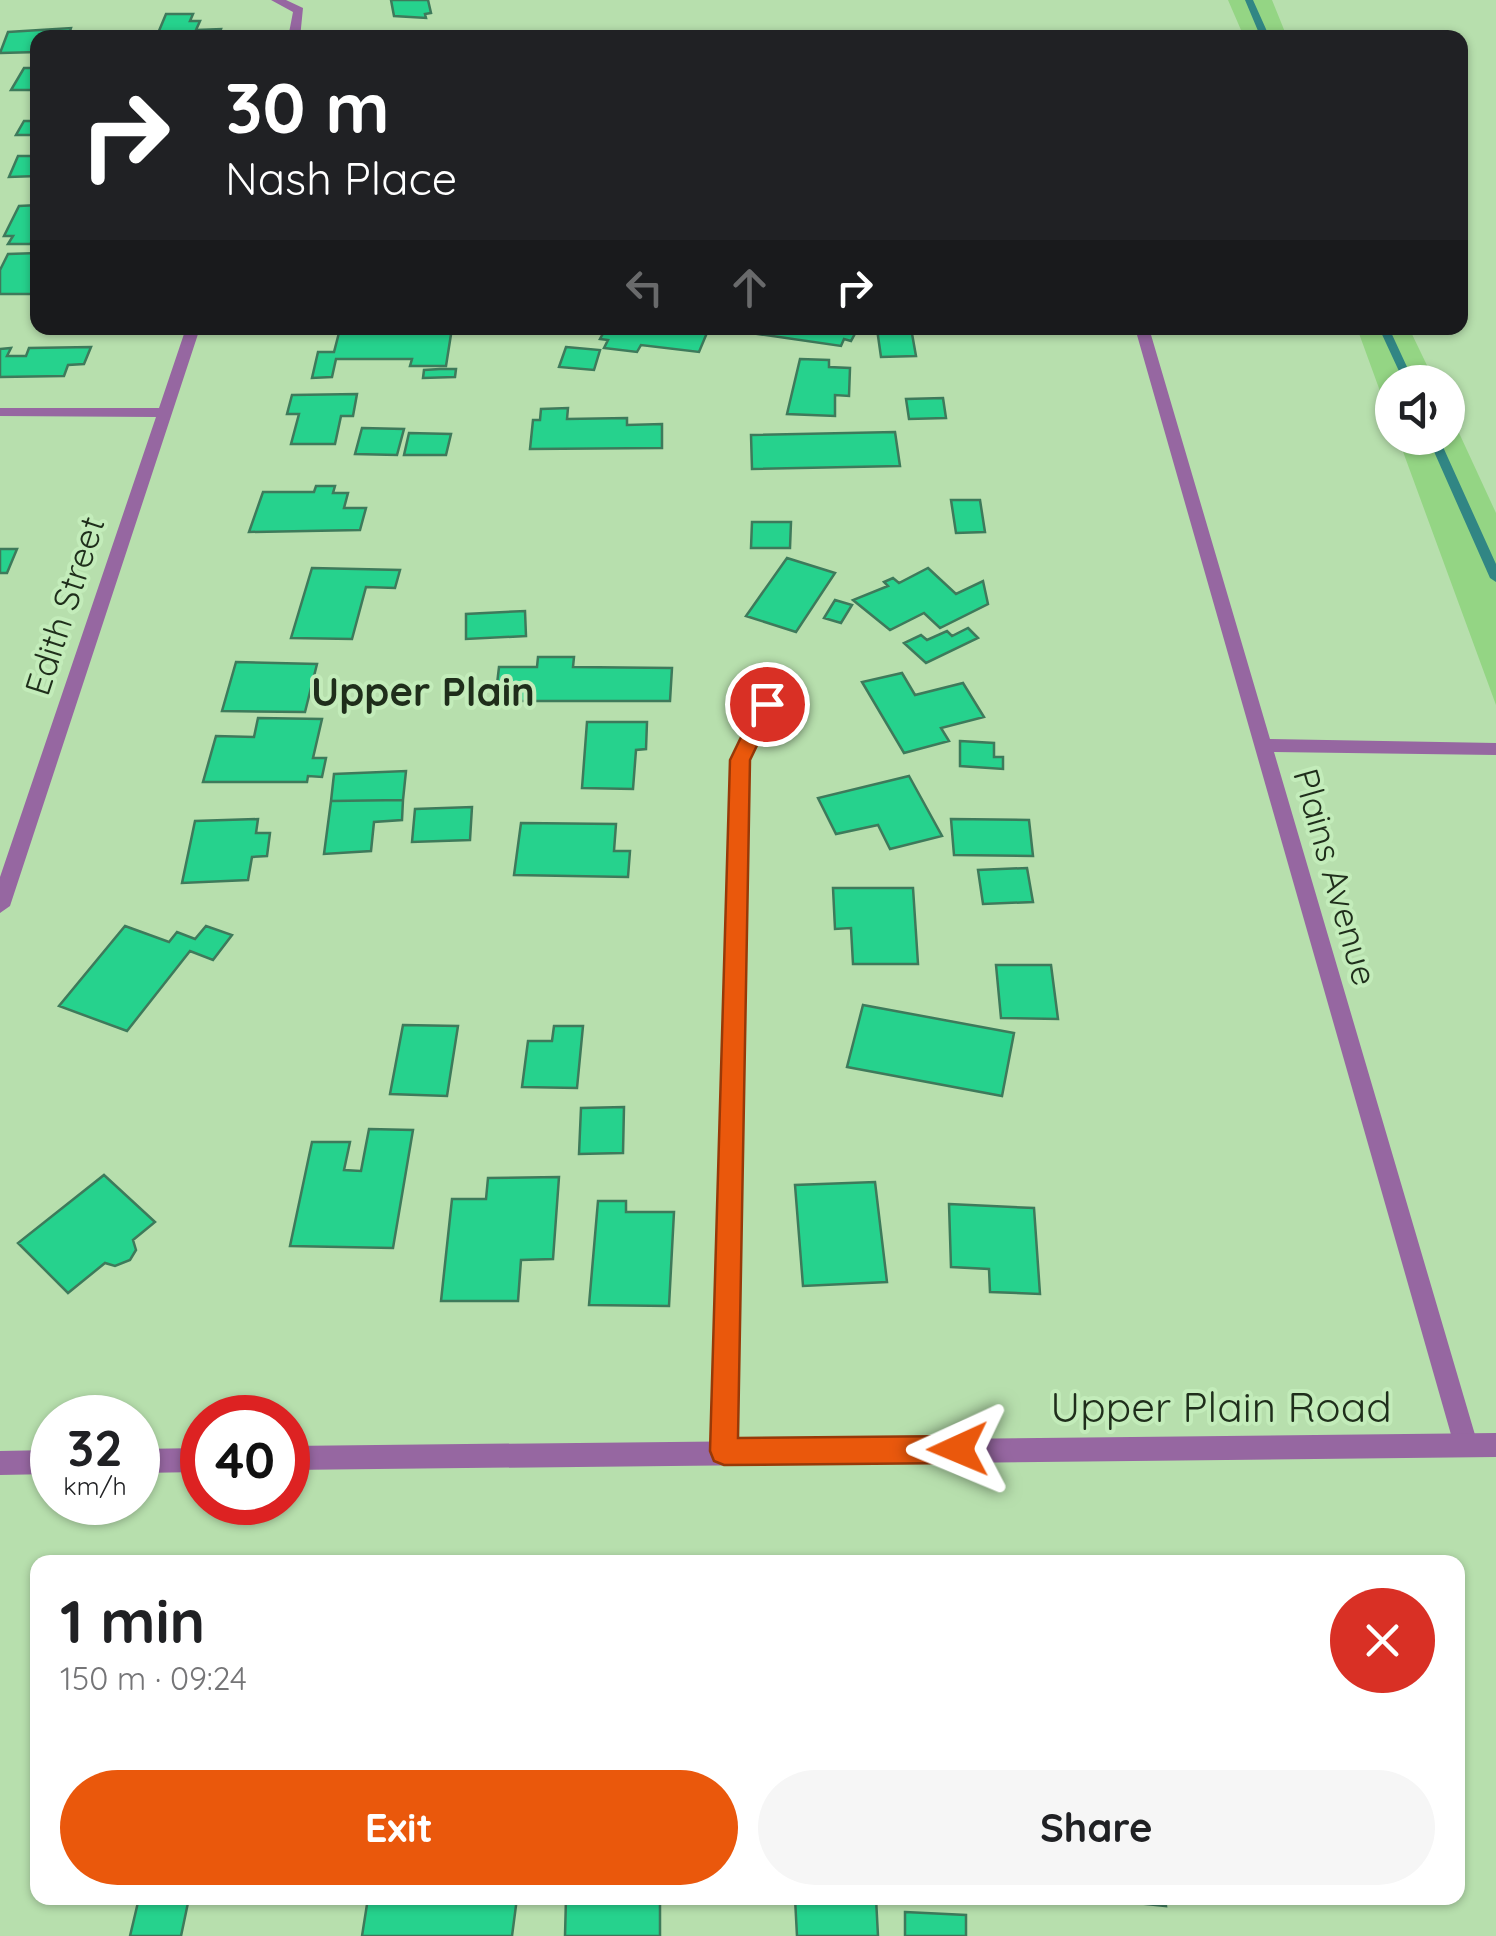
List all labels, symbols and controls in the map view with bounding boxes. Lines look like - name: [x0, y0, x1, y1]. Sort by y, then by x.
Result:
- text: 30 m: [225, 63, 390, 151]
- icon: right: [60, 70, 190, 200]
- text: Nash Place: [225, 150, 457, 206]
- icon: left: [617, 260, 672, 315]
- icon: ahead: [722, 260, 777, 315]
- icon: right: [827, 260, 882, 315]
- map controls: [1375, 365, 1465, 455]
- button: sound: [1375, 365, 1465, 455]
- street label: Edith Street: [14, 511, 114, 701]
- pin: [725, 662, 810, 747]
- district label: Upper Plain: [311, 666, 535, 716]
- icon: arrive: [740, 677, 795, 732]
- street label: Plains Avenue: [1284, 763, 1388, 990]
- street label: Upper Plain Road: [1050, 1380, 1392, 1433]
- speed limit sign: 40: [180, 1395, 310, 1525]
- position arrow: [906, 1397, 1010, 1501]
- text: 32: [67, 1416, 123, 1479]
- text: km/h: [63, 1470, 127, 1501]
- text: 1 min: [60, 1583, 205, 1658]
- button: close: [1330, 1588, 1435, 1693]
- text: 150 m · 09:24: [60, 1658, 247, 1698]
- button: Exit: [60, 1770, 738, 1885]
- button: Share: [758, 1770, 1435, 1885]

